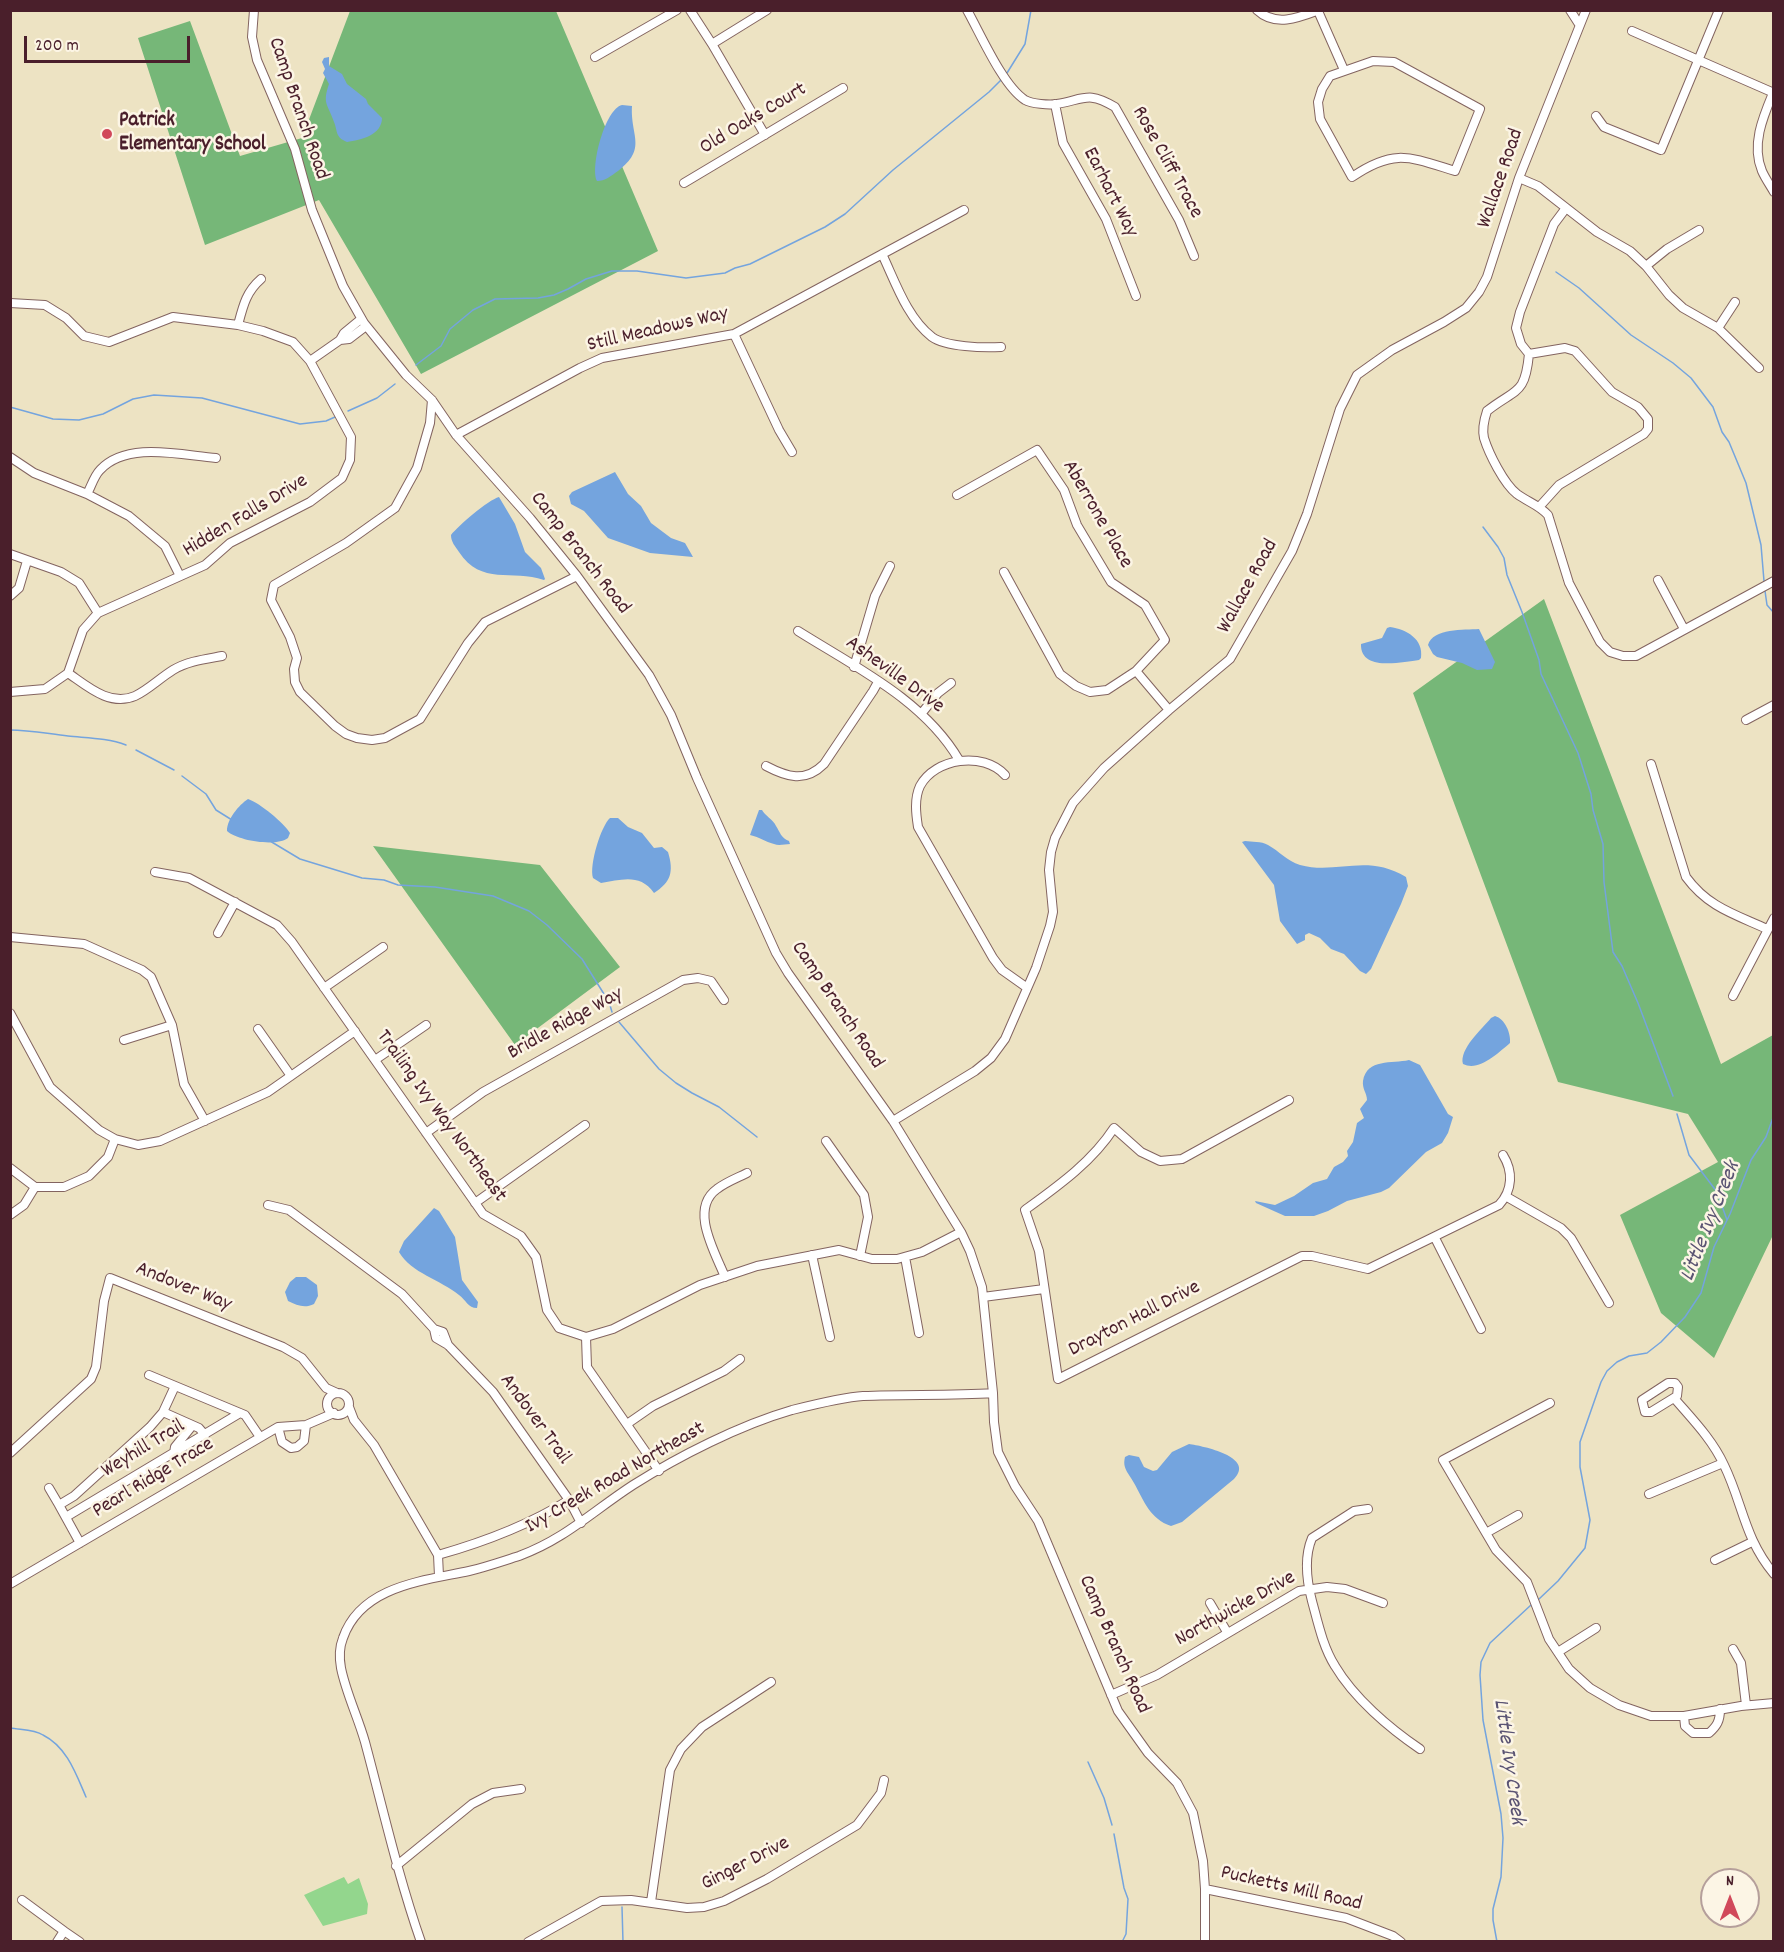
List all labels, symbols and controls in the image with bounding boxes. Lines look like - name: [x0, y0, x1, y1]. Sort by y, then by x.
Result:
- scale bar: [27, 24, 194, 62]
- text: 200 m: [35, 34, 79, 59]
- street label: Camp Branch Road: [261, 35, 333, 183]
- street label: Old Oaks Court: [696, 78, 812, 162]
- street label: Rose Cliff Trace: [1125, 102, 1207, 224]
- place label: Patrick Elementary School: [119, 109, 266, 159]
- street label: Wallace Road: [1473, 126, 1531, 232]
- marker: Patrick Elementary School: [100, 127, 114, 141]
- street label: Earhart Way: [1076, 144, 1142, 242]
- street label: Still Meadows Way: [585, 303, 731, 359]
- street label: Aberrone Place: [1055, 457, 1137, 573]
- street label: Hidden Falls Drive: [179, 470, 313, 564]
- street label: Camp Branch Road: [523, 488, 635, 620]
- street label: Wallace Road: [1213, 536, 1285, 638]
- street label: Asheville Drive: [840, 632, 948, 720]
- street label: Camp Branch Road: [784, 937, 888, 1075]
- street label: Bridle Ridge Way: [504, 983, 628, 1067]
- street label: Trailing Ivy Way Northeast: [369, 1026, 511, 1208]
- water label: Little Ivy Creek: [1676, 1158, 1748, 1286]
- street label: Andover Way: [131, 1257, 235, 1319]
- street label: Drayton Hall Drive: [1065, 1276, 1205, 1364]
- street label: Andover Trail: [493, 1370, 575, 1470]
- street label: Weyhill Trail: [98, 1415, 190, 1485]
- street label: Ivy Creek Road Northeast: [522, 1417, 710, 1541]
- street label: Pearl Ridge Trace: [89, 1433, 219, 1525]
- street label: Northwicke Drive: [1171, 1567, 1301, 1653]
- street label: Camp Branch Road: [1071, 1572, 1155, 1718]
- water label: Little Ivy Creek: [1485, 1697, 1529, 1827]
- street label: Ginger Drive: [698, 1832, 794, 1898]
- street label: Pucketts Mill Road: [1218, 1861, 1364, 1919]
- north arrow: [1700, 1868, 1760, 1928]
- text: N: [1726, 1870, 1734, 1893]

